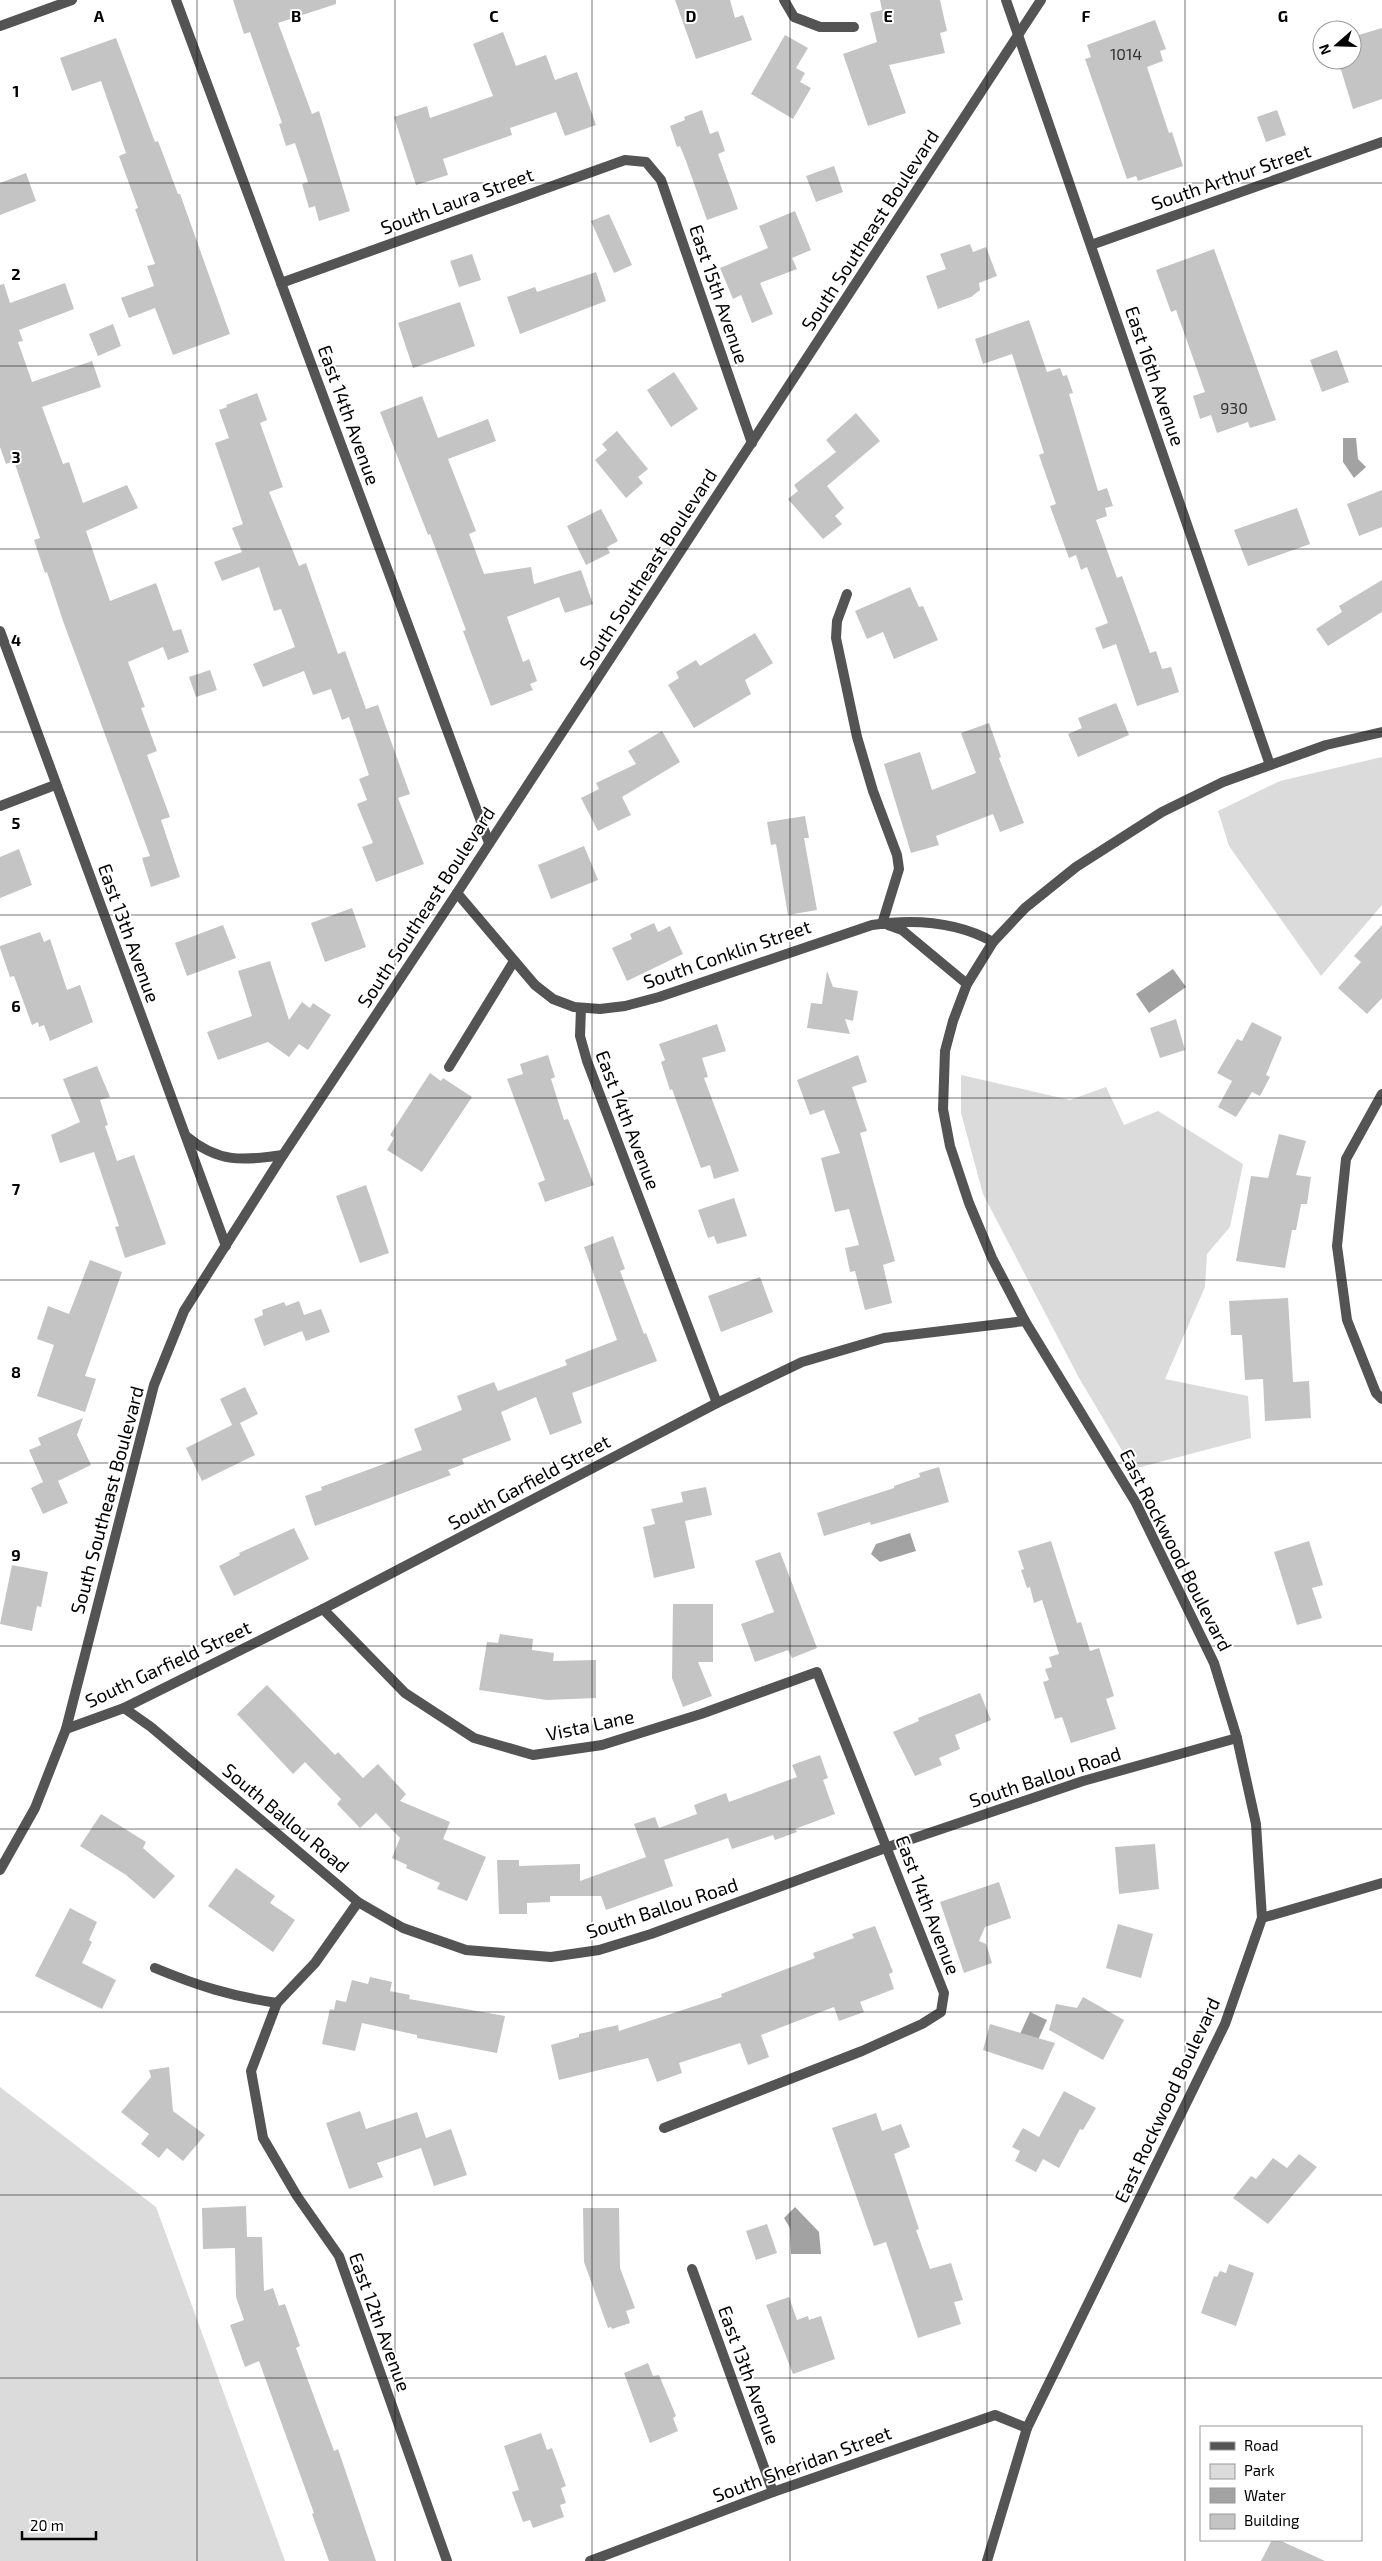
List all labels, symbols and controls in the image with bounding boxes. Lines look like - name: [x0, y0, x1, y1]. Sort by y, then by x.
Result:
- text: A: [94, 6, 105, 25]
- text: B: [291, 6, 301, 25]
- text: C: [489, 6, 499, 25]
- text: D: [686, 6, 697, 25]
- text: E: [883, 6, 893, 25]
- text: F: [1082, 6, 1091, 25]
- text: G: [1278, 6, 1288, 25]
- north arrow: [1312, 20, 1362, 70]
- text: N: [1315, 42, 1334, 57]
- house number: 1014: [1110, 44, 1142, 63]
- text: 1: [13, 81, 19, 100]
- street label: South Southeast Boulevard: [796, 125, 943, 335]
- street label: South Arthur Street: [1148, 138, 1314, 215]
- street label: South Laura Street: [377, 162, 536, 239]
- street label: East 15th Avenue: [685, 221, 754, 366]
- text: 2: [11, 264, 21, 283]
- street label: East 16th Avenue: [1121, 303, 1190, 449]
- street label: East 14th Avenue: [313, 342, 385, 488]
- house number: 930: [1220, 398, 1248, 417]
- text: 3: [11, 447, 21, 466]
- street label: South Southeast Boulevard: [574, 464, 721, 674]
- text: 4: [11, 630, 21, 649]
- street label: South Southeast Boulevard: [352, 802, 499, 1012]
- text: 5: [12, 813, 21, 832]
- street label: East 13th Avenue: [94, 860, 165, 1005]
- street label: South Conklin Street: [640, 914, 814, 993]
- text: 6: [11, 996, 21, 1015]
- street label: East 14th Avenue: [591, 1047, 666, 1193]
- text: 7: [12, 1179, 21, 1198]
- text: 8: [11, 1362, 21, 1381]
- street label: South Southeast Boulevard: [65, 1383, 148, 1616]
- street label: South Garfield Street: [444, 1429, 614, 1534]
- street label: East Rockwood Boulevard: [1115, 1445, 1237, 1655]
- text: 9: [11, 1545, 21, 1564]
- street label: South Garfield Street: [81, 1615, 254, 1712]
- street label: Vista Lane: [544, 1704, 636, 1745]
- street label: South Ballou Road: [966, 1741, 1123, 1812]
- street label: South Ballou Road: [218, 1758, 354, 1877]
- street label: East 14th Avenue: [891, 1832, 966, 1978]
- street label: South Ballou Road: [583, 1872, 740, 1943]
- street label: East Rockwood Boulevard: [1109, 1993, 1224, 2206]
- street label: East 12th Avenue: [345, 2249, 416, 2394]
- street label: East 13th Avenue: [714, 2302, 785, 2447]
- street label: South Sheridan Street: [709, 2420, 894, 2507]
- legend: [1200, 2426, 1362, 2541]
- text: Road: [1244, 2436, 1279, 2454]
- text: Park: [1244, 2461, 1275, 2479]
- text: Water: [1244, 2486, 1286, 2504]
- scale bar: [22, 2508, 96, 2540]
- text: Building: [1244, 2511, 1300, 2529]
- text: 20 m: [30, 2516, 64, 2534]

